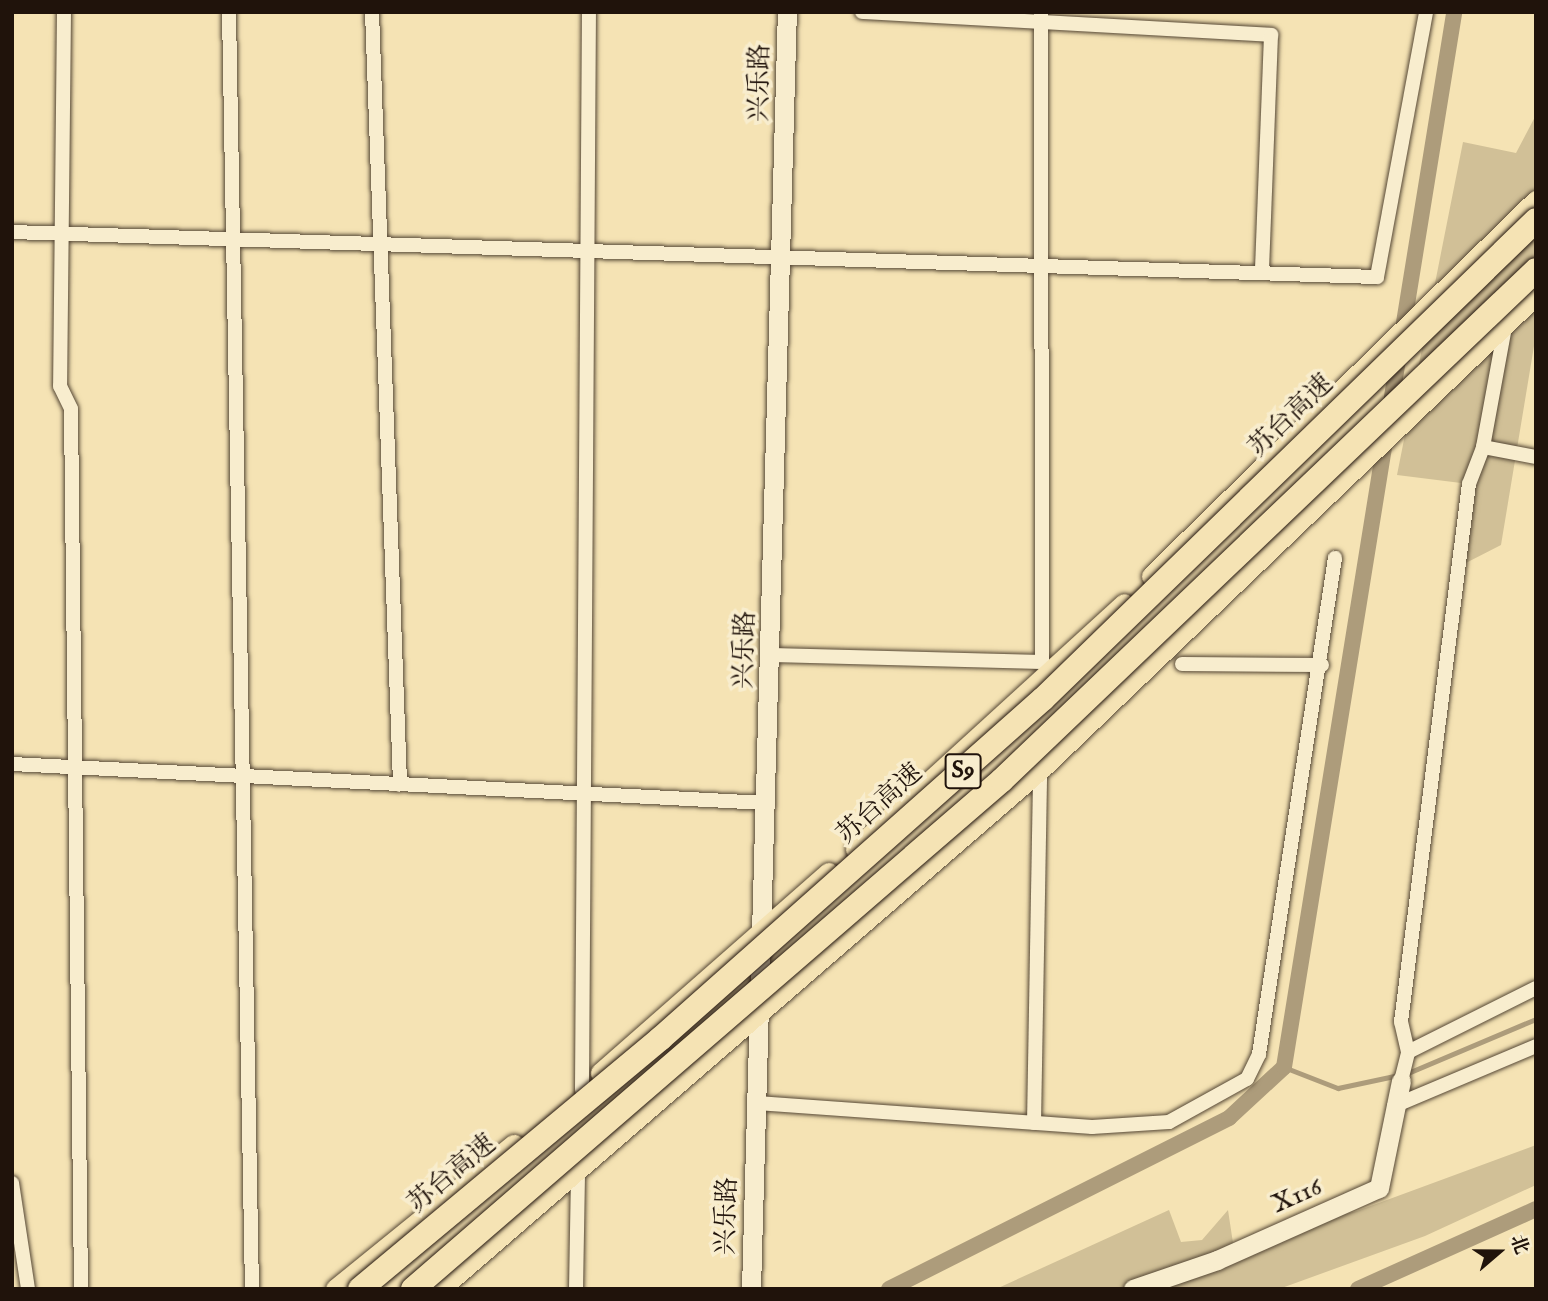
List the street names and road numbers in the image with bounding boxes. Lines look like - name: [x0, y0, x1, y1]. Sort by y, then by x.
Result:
- street label: 兴乐路: [744, 44, 776, 122]
- street label: 苏台高速: [1243, 369, 1339, 463]
- street label: 兴乐路: [728, 610, 762, 690]
- road number: S9: [944, 750, 982, 792]
- street label: 苏台高速: [831, 758, 929, 850]
- street label: 苏台高速: [402, 1129, 502, 1219]
- street label: X116: [1267, 1171, 1327, 1221]
- street label: 兴乐路: [710, 1176, 744, 1256]

